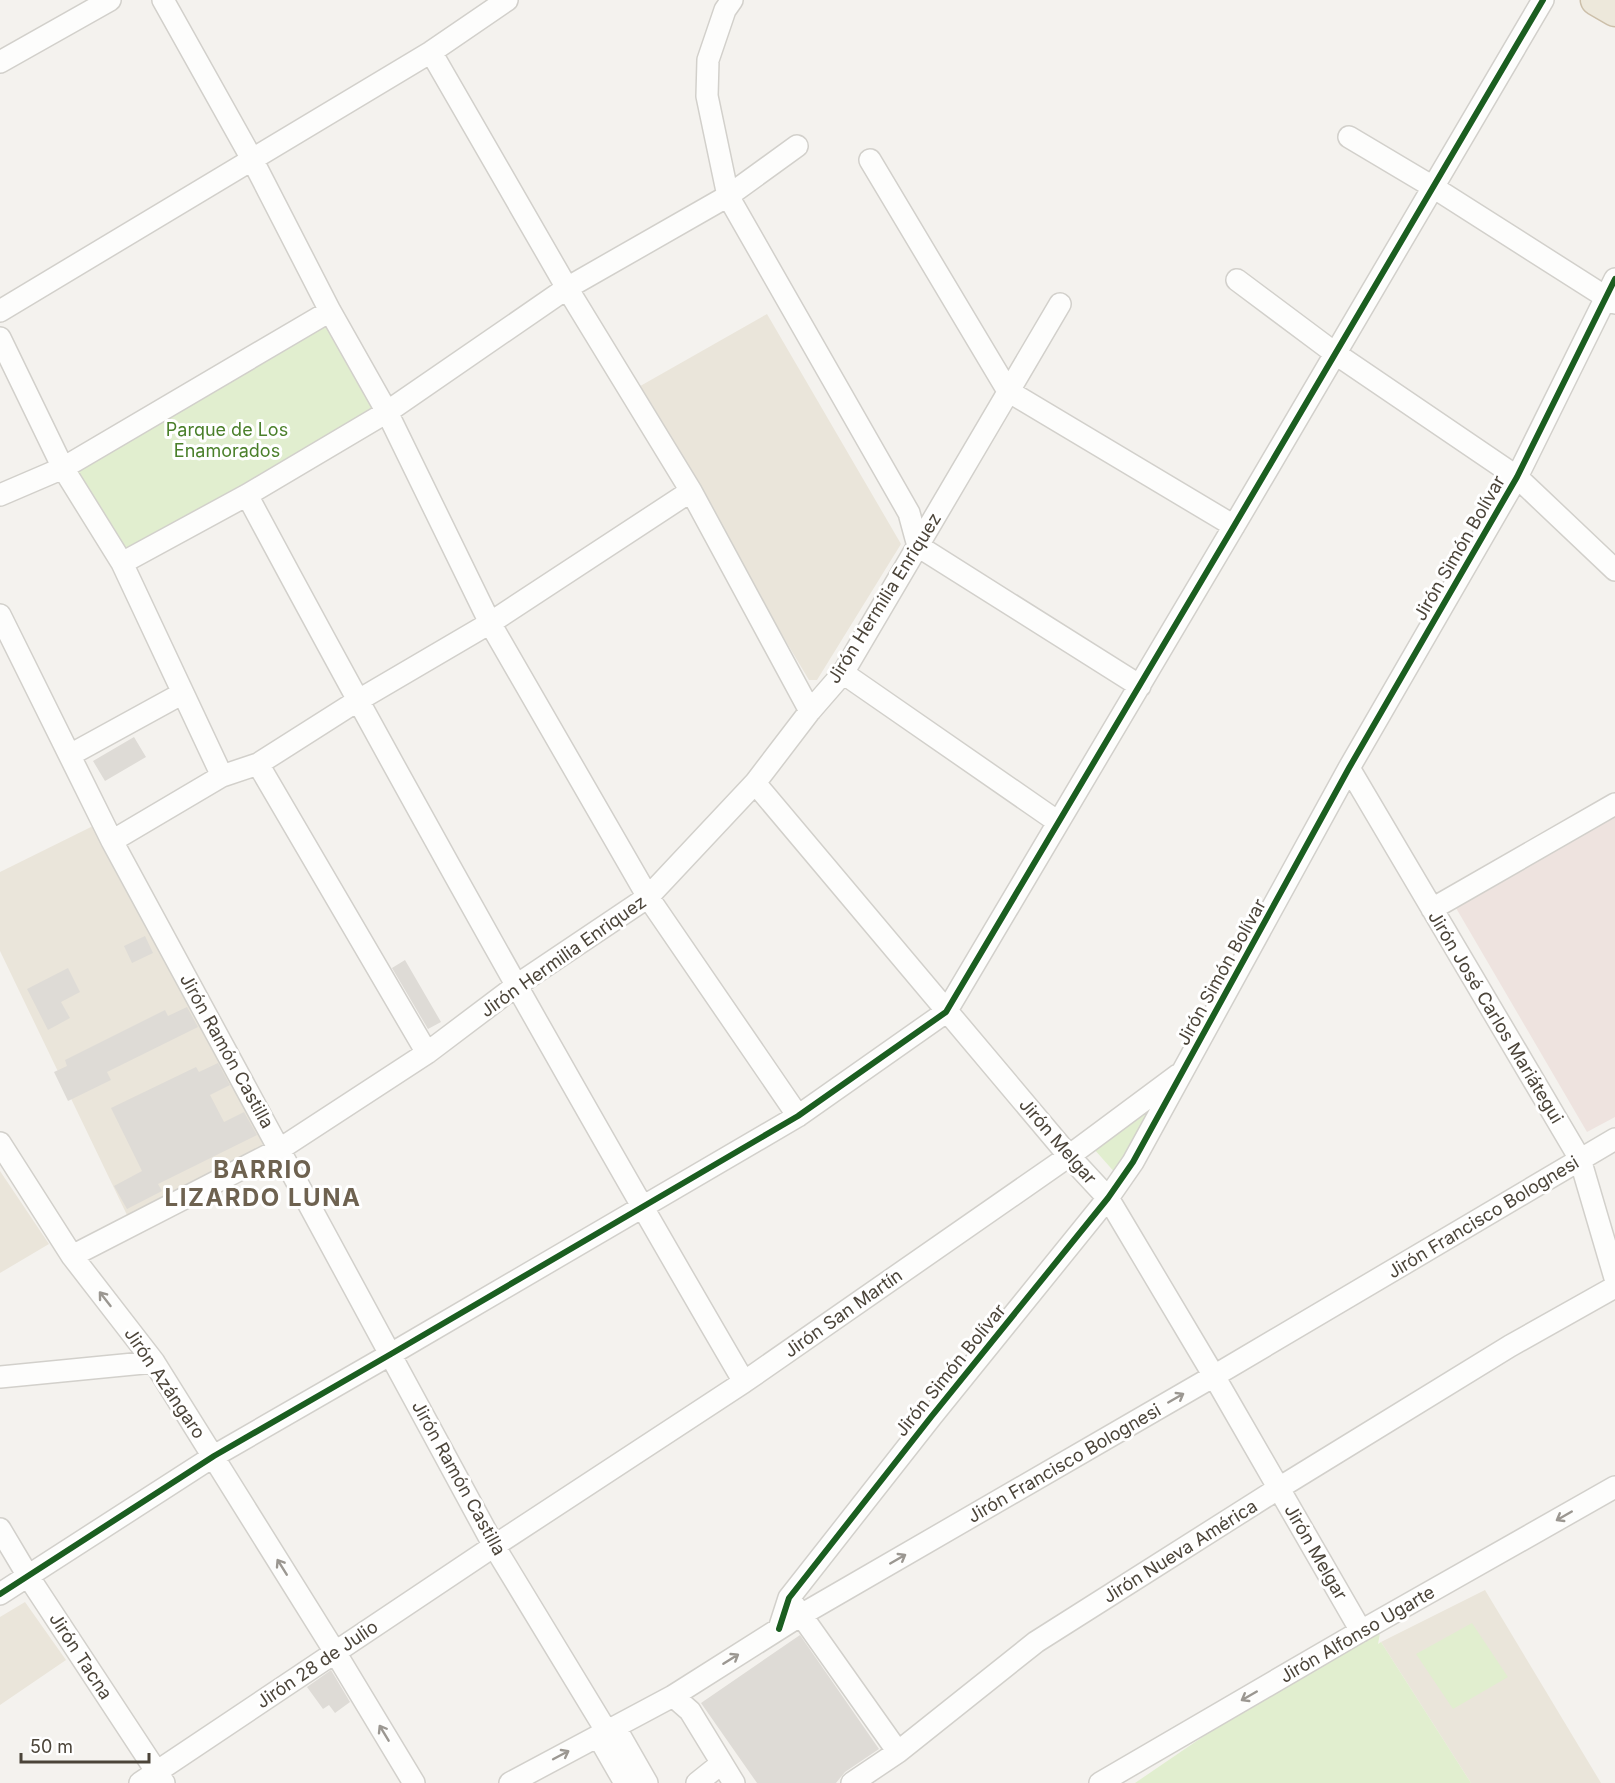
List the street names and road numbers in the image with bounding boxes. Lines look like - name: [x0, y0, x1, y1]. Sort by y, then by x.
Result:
- street label: Jirón Simón Bolívar: [1409, 472, 1509, 624]
- street label: Jirón Hermilia Enriquez: [823, 509, 945, 687]
- street label: Jirón Hermilia Enriquez: [476, 891, 650, 1021]
- street label: Jirón Simón Bolívar: [1172, 895, 1270, 1049]
- street label: Jirón José Carlos Mariátegui: [1424, 907, 1568, 1127]
- street label: Jirón Ramón Castilla: [176, 970, 278, 1132]
- street label: Jirón Melgar: [1015, 1094, 1101, 1188]
- street label: Jirón Francisco Bolognesi: [1384, 1152, 1582, 1282]
- street label: Jirón San Martín: [780, 1264, 906, 1362]
- street label: Jirón Simón Bolívar: [890, 1300, 1010, 1440]
- street label: Jirón Azángaro: [120, 1324, 210, 1442]
- street label: Jirón Ramón Castilla: [408, 1397, 510, 1559]
- street label: Jirón Francisco Bolognesi: [964, 1399, 1164, 1527]
- street label: Jirón Nueva América: [1099, 1495, 1261, 1607]
- street label: Jirón Melgar: [1280, 1501, 1352, 1604]
- street label: Jirón Alfonso Ugarte: [1276, 1581, 1438, 1687]
- street label: Jirón Tacna: [45, 1609, 117, 1703]
- street label: Jirón 28 de Julio: [252, 1616, 382, 1712]

